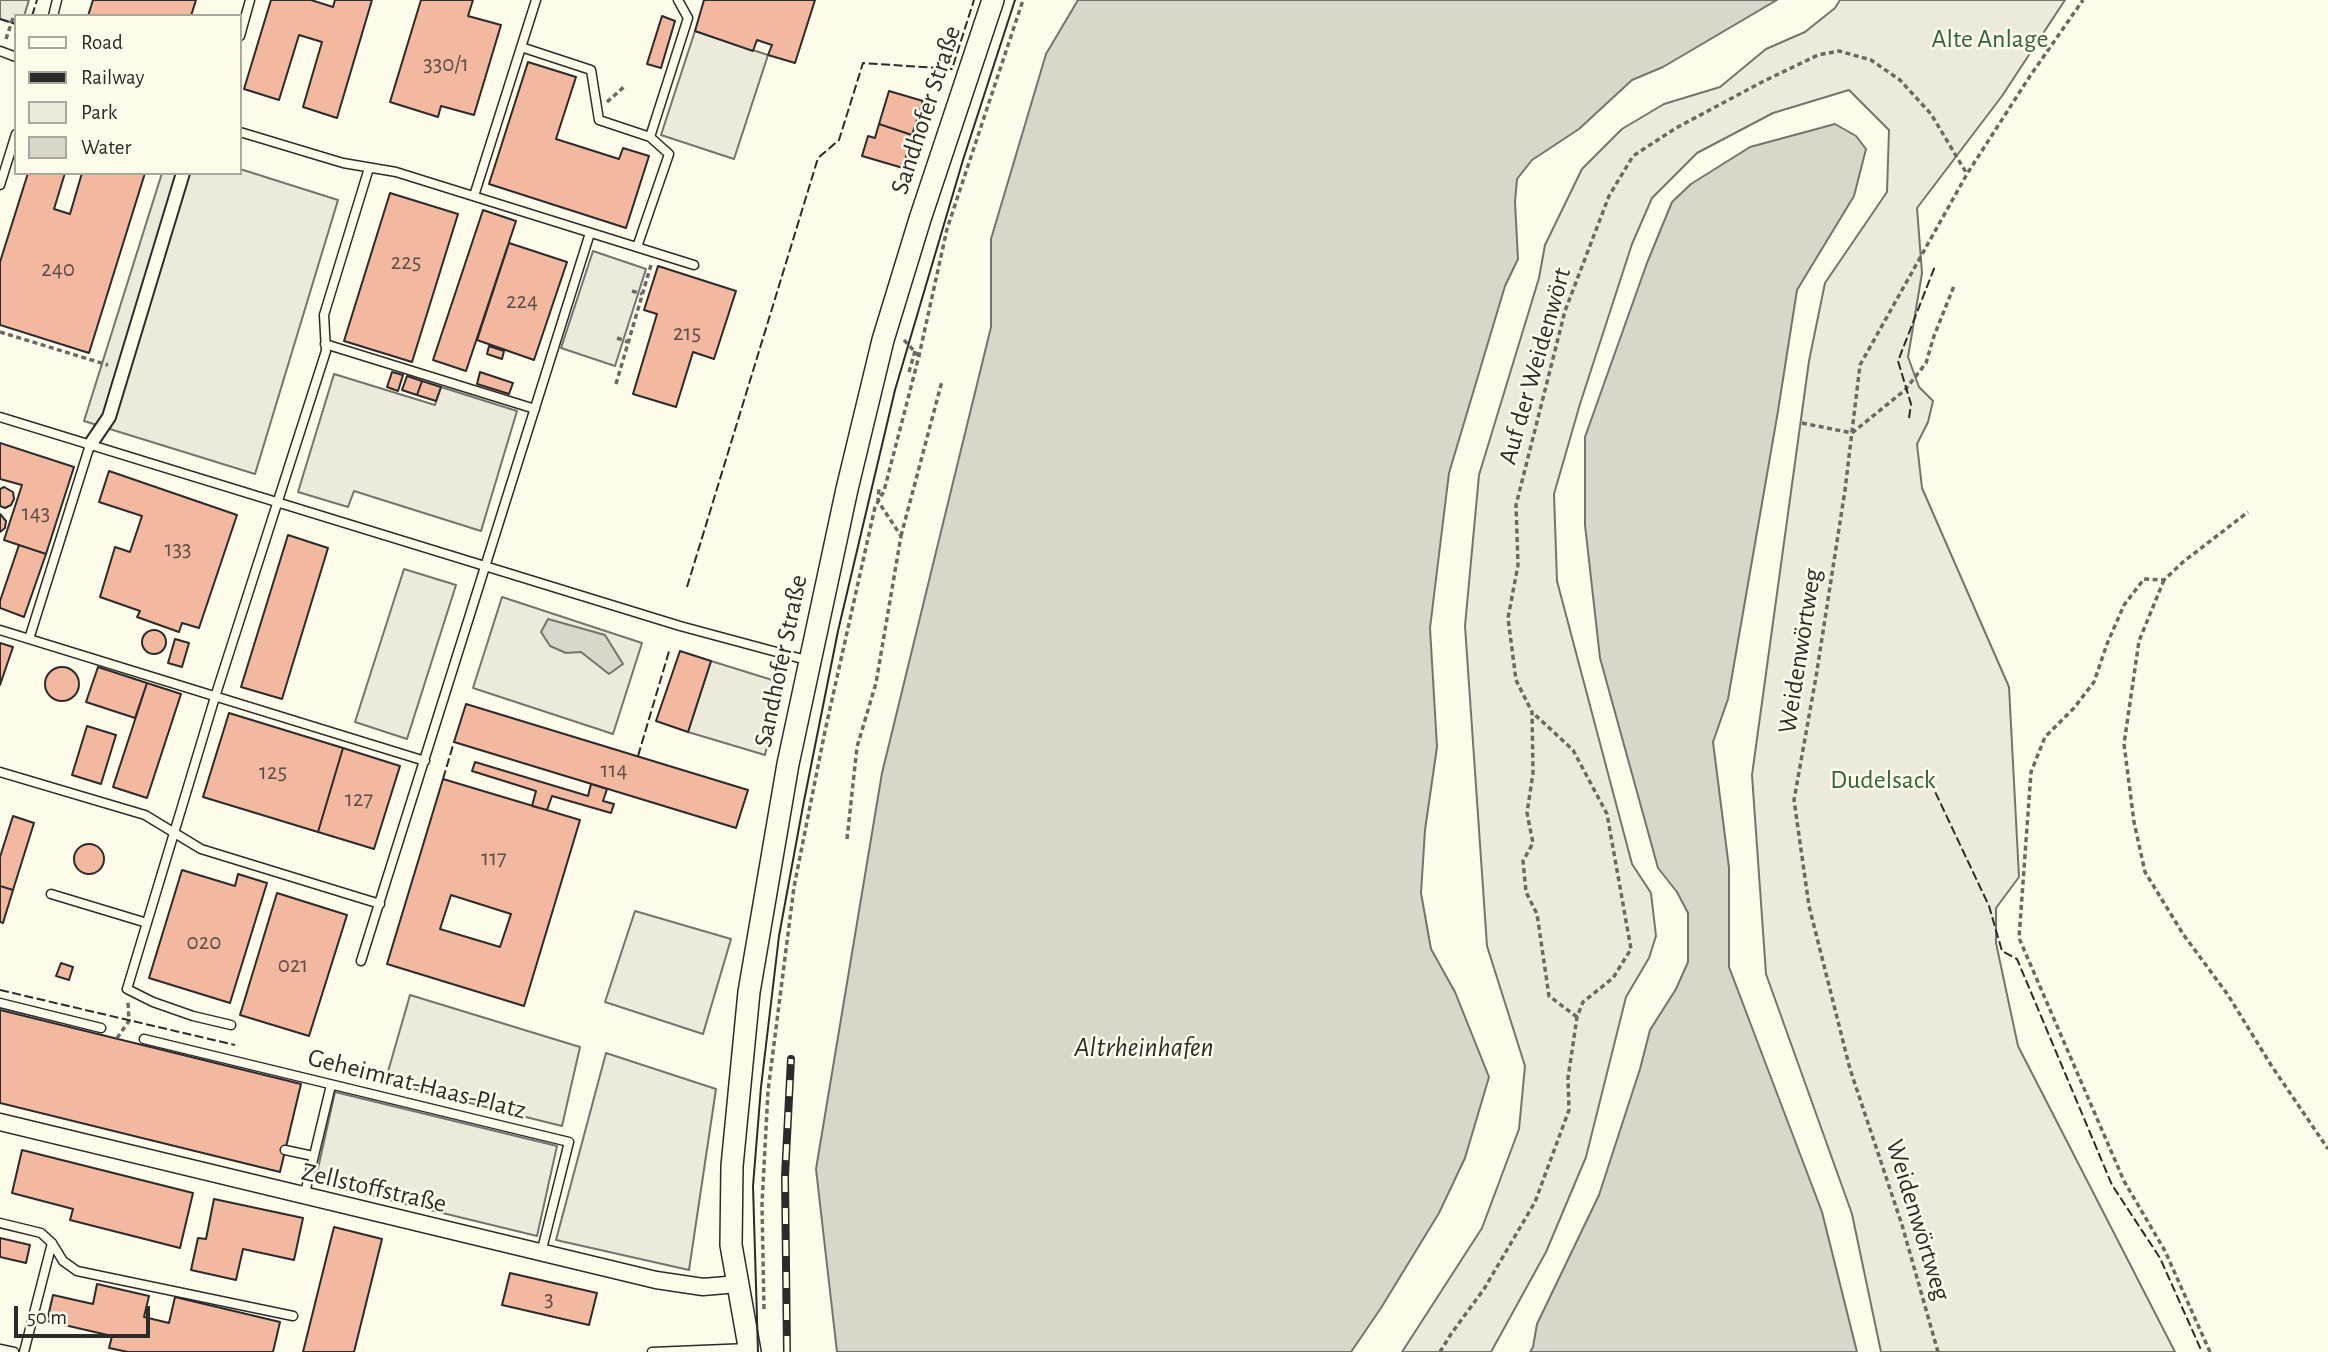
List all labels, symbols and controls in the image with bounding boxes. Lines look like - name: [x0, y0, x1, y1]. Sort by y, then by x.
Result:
- legend: [14, 14, 242, 175]
- street label: Sandhofer Straße: [884, 22, 968, 198]
- park label: Alte Anlage: [1932, 23, 2048, 55]
- text: Road: [81, 32, 123, 53]
- house number: 330/1: [423, 50, 469, 78]
- text: Railway: [81, 67, 144, 88]
- text: Park: [81, 102, 117, 123]
- text: Water: [81, 137, 131, 158]
- house number: 225: [391, 248, 421, 276]
- house number: 240: [41, 255, 75, 283]
- street label: Auf der Weidenwört: [1492, 264, 1578, 468]
- house number: 224: [506, 287, 538, 315]
- house number: 215: [673, 319, 701, 347]
- house number: 143: [22, 499, 50, 527]
- house number: 133: [165, 535, 191, 563]
- street label: Weidenwörtweg: [1772, 566, 1828, 736]
- street label: Sandhofer Straße: [748, 572, 814, 750]
- house number: 114: [601, 756, 627, 784]
- house number: 125: [259, 758, 287, 786]
- park label: Dudelsack: [1830, 764, 1936, 796]
- house number: 127: [345, 785, 373, 813]
- house number: 117: [481, 844, 507, 872]
- house number: 020: [187, 928, 221, 956]
- house number: 021: [278, 951, 308, 979]
- water label: Altrheinhafen: [1074, 1031, 1214, 1065]
- street label: Geheimrat-Haas-Platz: [305, 1042, 529, 1126]
- street label: Weidenwörtweg: [1879, 1136, 1957, 1304]
- street label: Zellstoffstraße: [298, 1156, 450, 1220]
- house number: 3: [544, 1285, 554, 1313]
- scale bar: [18, 1292, 154, 1336]
- text: 50 m: [27, 1307, 67, 1328]

